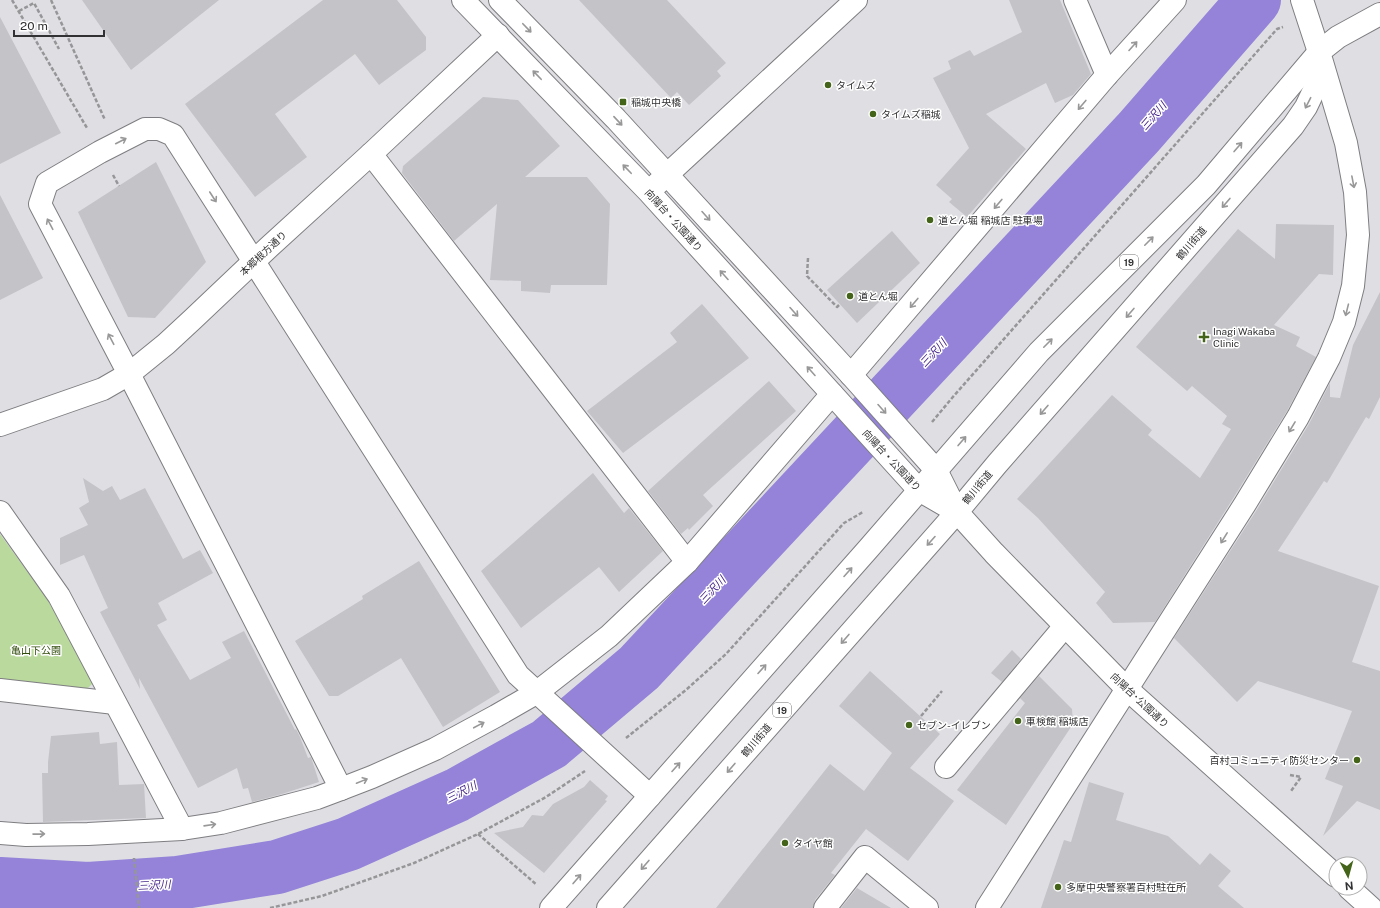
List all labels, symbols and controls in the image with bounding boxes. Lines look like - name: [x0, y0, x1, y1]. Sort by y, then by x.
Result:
- scale bar: [14, 12, 104, 38]
- text: 20 m: [20, 19, 48, 33]
- one-way arrow: [522, 23, 532, 33]
- one-way arrow: [1129, 41, 1138, 52]
- one-way arrow: [532, 70, 542, 80]
- place label: タイムズ: [836, 79, 876, 91]
- marker: タイムズ: [823, 80, 833, 90]
- place label: 稲城中央橋: [631, 96, 681, 108]
- marker: 稲城中央橋: [618, 97, 628, 107]
- one-way arrow: [1304, 97, 1311, 109]
- water label: 三沢川: [1138, 99, 1169, 132]
- one-way arrow: [1078, 100, 1087, 110]
- place label: タイムズ稲城: [881, 108, 941, 120]
- marker: タイムズ稲城: [868, 109, 878, 119]
- one-way arrow: [613, 116, 623, 126]
- one-way arrow: [115, 137, 127, 145]
- one-way arrow: [1234, 141, 1243, 152]
- one-way arrow: [622, 164, 632, 174]
- one-way arrow: [1350, 175, 1358, 188]
- street label: 向陽台・公園通り: [643, 186, 705, 254]
- one-way arrow: [209, 191, 217, 202]
- one-way arrow: [1221, 198, 1230, 209]
- one-way arrow: [993, 199, 1002, 209]
- one-way arrow: [702, 211, 711, 221]
- place label: 道とん堀 稲城店 駐車場: [938, 214, 1043, 226]
- marker: 道とん堀 稲城店 駐車場: [925, 215, 935, 225]
- one-way arrow: [46, 218, 54, 230]
- street label: 鶴川街道: [1173, 224, 1209, 262]
- street label: 本郷根方通り: [237, 228, 289, 278]
- one-way arrow: [1144, 236, 1154, 246]
- road number: 19: [1120, 255, 1138, 269]
- one-way arrow: [719, 270, 729, 280]
- place label: 道とん堀: [858, 290, 898, 302]
- marker: 道とん堀: [845, 291, 855, 301]
- one-way arrow: [909, 298, 918, 308]
- one-way arrow: [1343, 304, 1350, 317]
- one-way arrow: [789, 307, 799, 317]
- one-way arrow: [1126, 307, 1135, 317]
- place label: Inagi Wakaba Clinic: [1213, 325, 1275, 349]
- marker: Inagi Wakaba Clinic: [1198, 331, 1210, 343]
- one-way arrow: [107, 333, 114, 345]
- water label: 三沢川: [917, 336, 949, 369]
- one-way arrow: [1043, 338, 1053, 348]
- one-way arrow: [807, 366, 816, 376]
- one-way arrow: [878, 404, 887, 415]
- one-way arrow: [1040, 405, 1049, 415]
- one-way arrow: [1287, 421, 1295, 433]
- street label: 向陽台・公園通り: [860, 427, 924, 493]
- one-way arrow: [957, 436, 966, 446]
- street label: 鶴川街道: [960, 468, 994, 506]
- one-way arrow: [1219, 532, 1227, 544]
- one-way arrow: [926, 536, 935, 546]
- one-way arrow: [843, 567, 852, 577]
- water label: 三沢川: [696, 573, 728, 606]
- one-way arrow: [841, 633, 850, 643]
- park label: 亀山下公園: [11, 644, 61, 656]
- one-way arrow: [757, 664, 766, 675]
- street label: 向陽台･公園通り: [1108, 670, 1172, 730]
- road number: 19: [773, 703, 791, 717]
- place label: 車検館 稲城店: [1026, 715, 1088, 727]
- marker: 車検館 稲城店: [1013, 716, 1023, 726]
- place label: セブン-イレブン: [917, 719, 991, 731]
- marker: セブン-イレブン: [904, 720, 914, 730]
- one-way arrow: [473, 721, 485, 728]
- street label: 鶴川街道: [738, 721, 774, 759]
- place label: 百村コミュニティ防災センター: [1210, 754, 1349, 766]
- marker: 百村コミュニティ防災センター: [1352, 755, 1362, 765]
- one-way arrow: [671, 762, 680, 772]
- one-way arrow: [727, 762, 736, 773]
- one-way arrow: [356, 777, 368, 785]
- water label: 三沢川: [444, 779, 479, 805]
- one-way arrow: [204, 821, 217, 829]
- one-way arrow: [32, 830, 45, 838]
- place label: タイヤ館: [793, 837, 833, 849]
- marker: タイヤ館: [780, 838, 790, 848]
- north arrow: [1328, 856, 1368, 896]
- one-way arrow: [641, 860, 650, 871]
- one-way arrow: [572, 874, 581, 884]
- water label: 三沢川: [137, 878, 172, 892]
- text: N: [1344, 880, 1354, 892]
- place label: 多摩中央警察署百村駐在所: [1066, 881, 1186, 893]
- marker: 多摩中央警察署百村駐在所: [1053, 882, 1063, 892]

